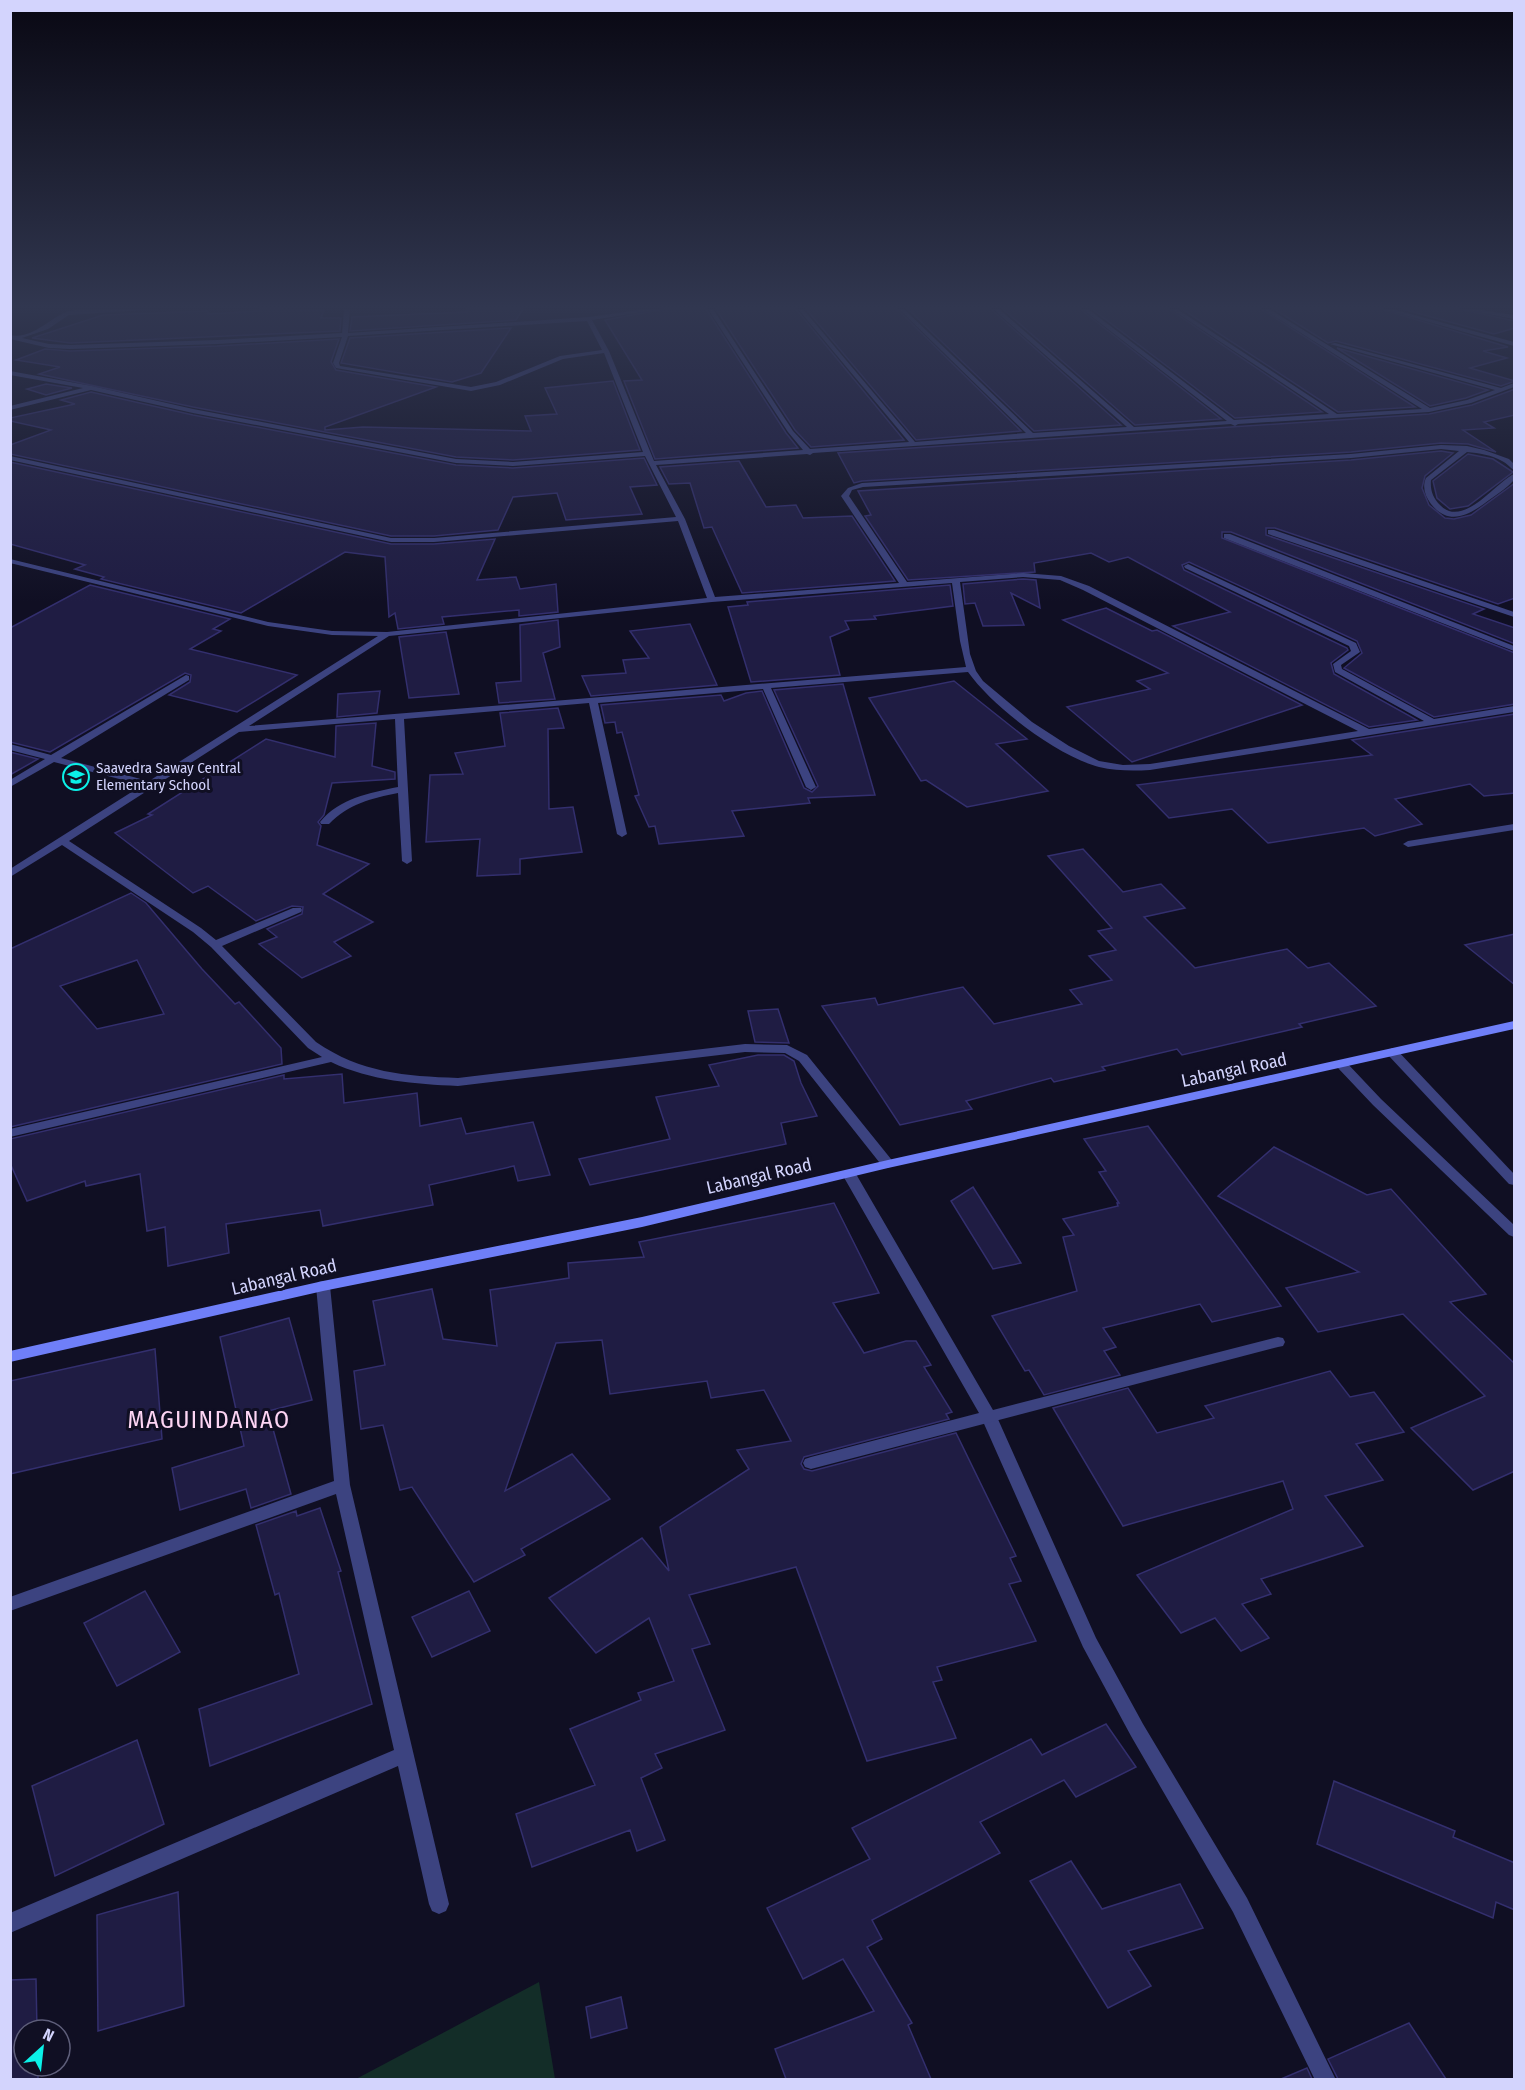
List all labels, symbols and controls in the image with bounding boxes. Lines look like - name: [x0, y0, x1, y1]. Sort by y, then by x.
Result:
- place label: Saavedra Saway Central Elementary School: [96, 759, 241, 794]
- school or university icon: Saavedra Saway Central Elementary School: [61, 762, 91, 792]
- street label: Labangal Road: [1179, 1048, 1289, 1092]
- street label: Labangal Road: [704, 1153, 814, 1199]
- street label: Labangal Road: [229, 1254, 339, 1300]
- district label: MAGUINDANAO: [127, 1406, 291, 1434]
- north arrow: [12, 2018, 72, 2078]
- text: N: [40, 2024, 57, 2046]

